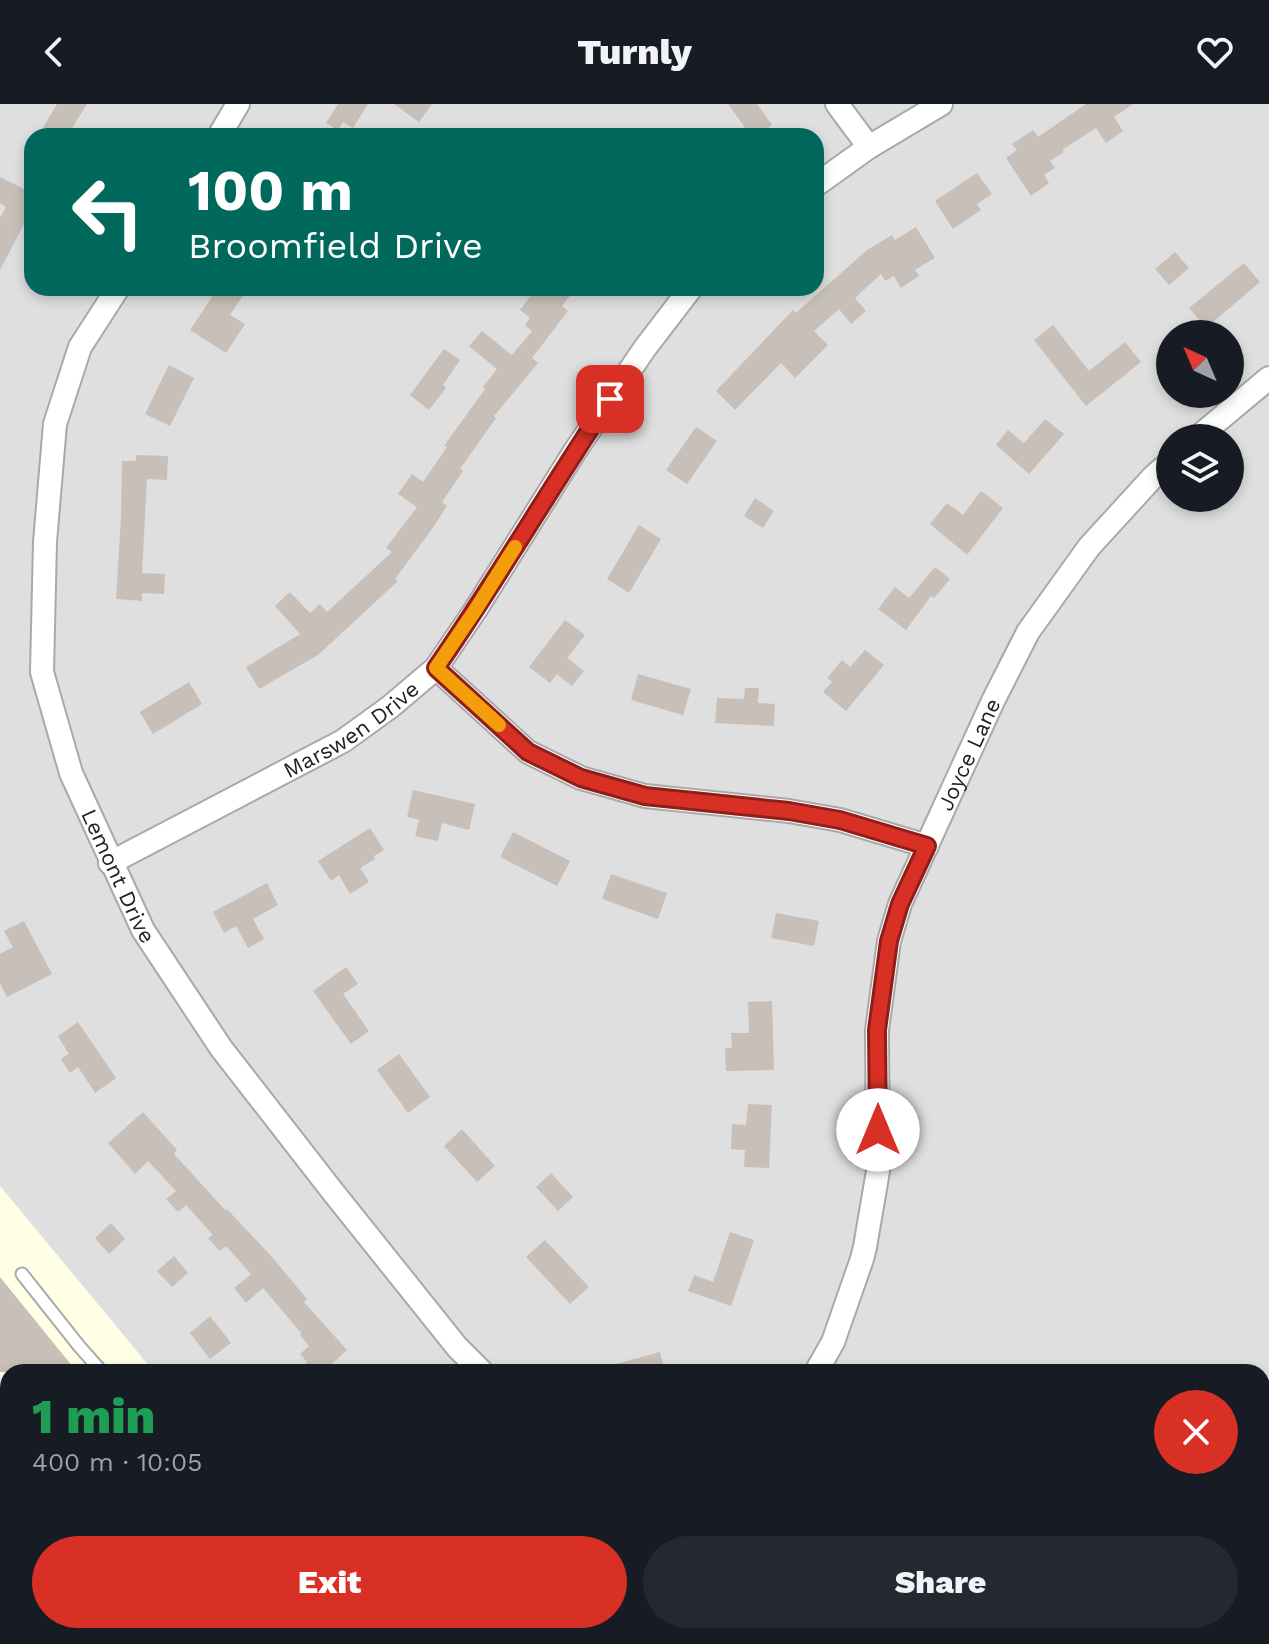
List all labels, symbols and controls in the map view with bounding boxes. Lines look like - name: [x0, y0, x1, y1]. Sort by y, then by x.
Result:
- icon: back: [32, 30, 76, 74]
- icon: heart: [1193, 30, 1237, 74]
- text: Turnly: [577, 31, 692, 73]
- text: 100 m: [188, 158, 353, 224]
- icon: left: [56, 160, 160, 264]
- text: Broomfield Drive: [188, 225, 483, 267]
- north arrow: [1156, 320, 1244, 408]
- map controls: [1156, 320, 1244, 512]
- pin: [576, 365, 644, 433]
- icon: arrive: [588, 377, 632, 421]
- button: layers: [1156, 424, 1244, 512]
- street label: Marswen Drive: [279, 676, 424, 783]
- street label: Joyce Lane: [932, 694, 1005, 814]
- street label: Lemont Drive: [77, 805, 161, 948]
- position arrow: [836, 1088, 920, 1172]
- text: 1 min: [32, 1388, 155, 1445]
- button: close: [1154, 1390, 1238, 1474]
- text: 400 m · 10:05: [32, 1447, 202, 1477]
- button: Exit: [32, 1536, 627, 1628]
- button: Share: [643, 1536, 1238, 1628]

